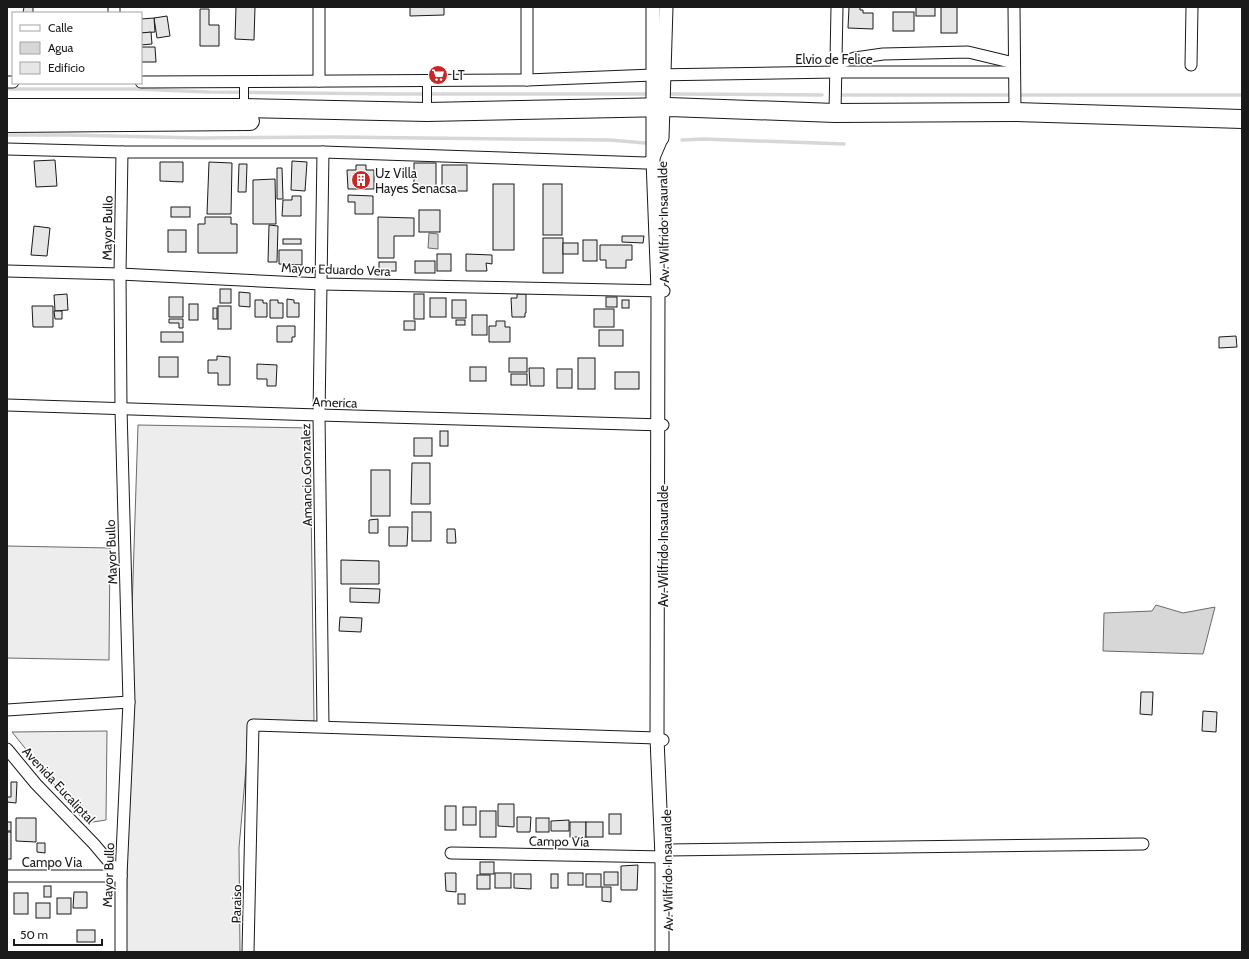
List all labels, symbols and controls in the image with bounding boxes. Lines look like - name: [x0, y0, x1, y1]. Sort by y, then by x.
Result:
- legend: [12, 12, 142, 84]
- text: Calle: [48, 20, 73, 35]
- text: Agua: [48, 40, 74, 55]
- street label: Elvio de Felice: [795, 51, 873, 67]
- text: Edificio: [48, 60, 85, 75]
- supermarket icon: LT: [427, 64, 449, 86]
- place label: LT: [452, 67, 465, 83]
- street label: Av. Wilfrido Insauralde: [654, 161, 672, 283]
- place label: Uz Villa Hayes Senacsa: [375, 165, 457, 196]
- building icon: Uz Villa Hayes Senacsa: [350, 169, 372, 191]
- street label: Mayor Bullo: [98, 195, 116, 261]
- street label: Mayor Eduardo Vera: [281, 259, 392, 279]
- street label: America: [312, 393, 359, 411]
- street label: Amancio Gonzalez: [297, 423, 315, 527]
- street label: Av. Wilfrido Insauralde: [655, 485, 671, 607]
- street label: Mayor Bullo: [102, 519, 120, 585]
- street label: Avenida Eucaliptal: [19, 743, 99, 827]
- street label: Av. Wilfrido Insauralde: [658, 809, 676, 931]
- street label: Campo Vía: [529, 832, 590, 850]
- street label: Mayor Bullo: [99, 842, 117, 908]
- street label: Campo Via: [22, 854, 83, 870]
- street label: Paraiso: [228, 884, 244, 924]
- scale bar: [14, 921, 102, 947]
- text: 50 m: [20, 927, 48, 942]

